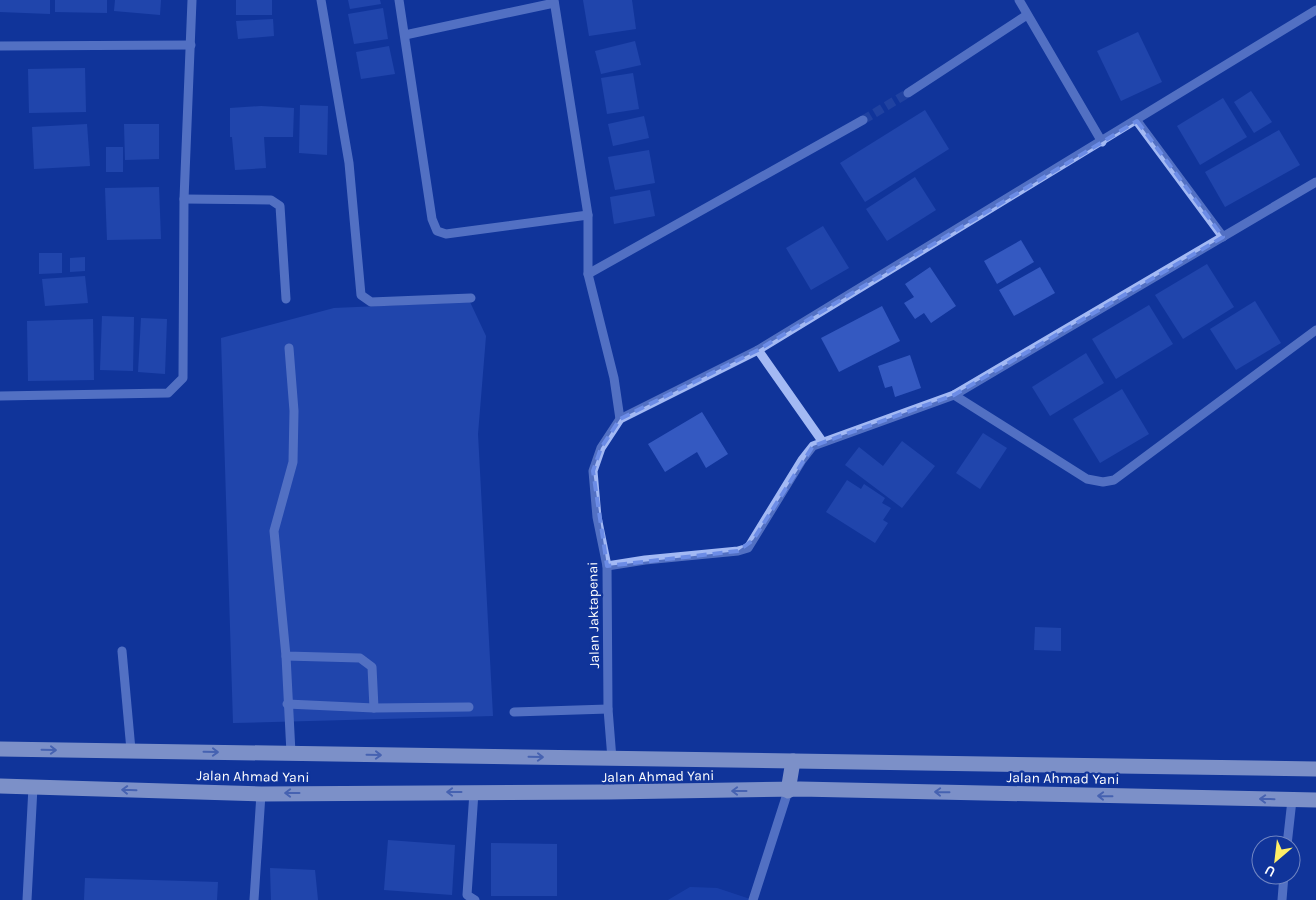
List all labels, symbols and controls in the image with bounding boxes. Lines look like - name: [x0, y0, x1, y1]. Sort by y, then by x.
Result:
- street label: Jalan Jaktapenai: [584, 562, 603, 668]
- one-way arrow: [40, 745, 56, 754]
- one-way arrow: [202, 747, 219, 757]
- one-way arrow: [365, 750, 381, 759]
- one-way arrow: [528, 753, 544, 762]
- street label: Jalan Ahmad Yani: [196, 767, 310, 786]
- street label: Jalan Ahmad Yani: [601, 767, 715, 786]
- street label: Jalan Ahmad Yani: [1006, 769, 1120, 788]
- one-way arrow: [121, 785, 137, 794]
- one-way arrow: [731, 786, 748, 796]
- one-way arrow: [446, 787, 462, 797]
- one-way arrow: [935, 787, 951, 797]
- one-way arrow: [284, 788, 300, 798]
- one-way arrow: [1097, 791, 1113, 800]
- one-way arrow: [1260, 794, 1276, 804]
- north arrow: [1251, 835, 1301, 885]
- text: U: [1262, 861, 1278, 881]

